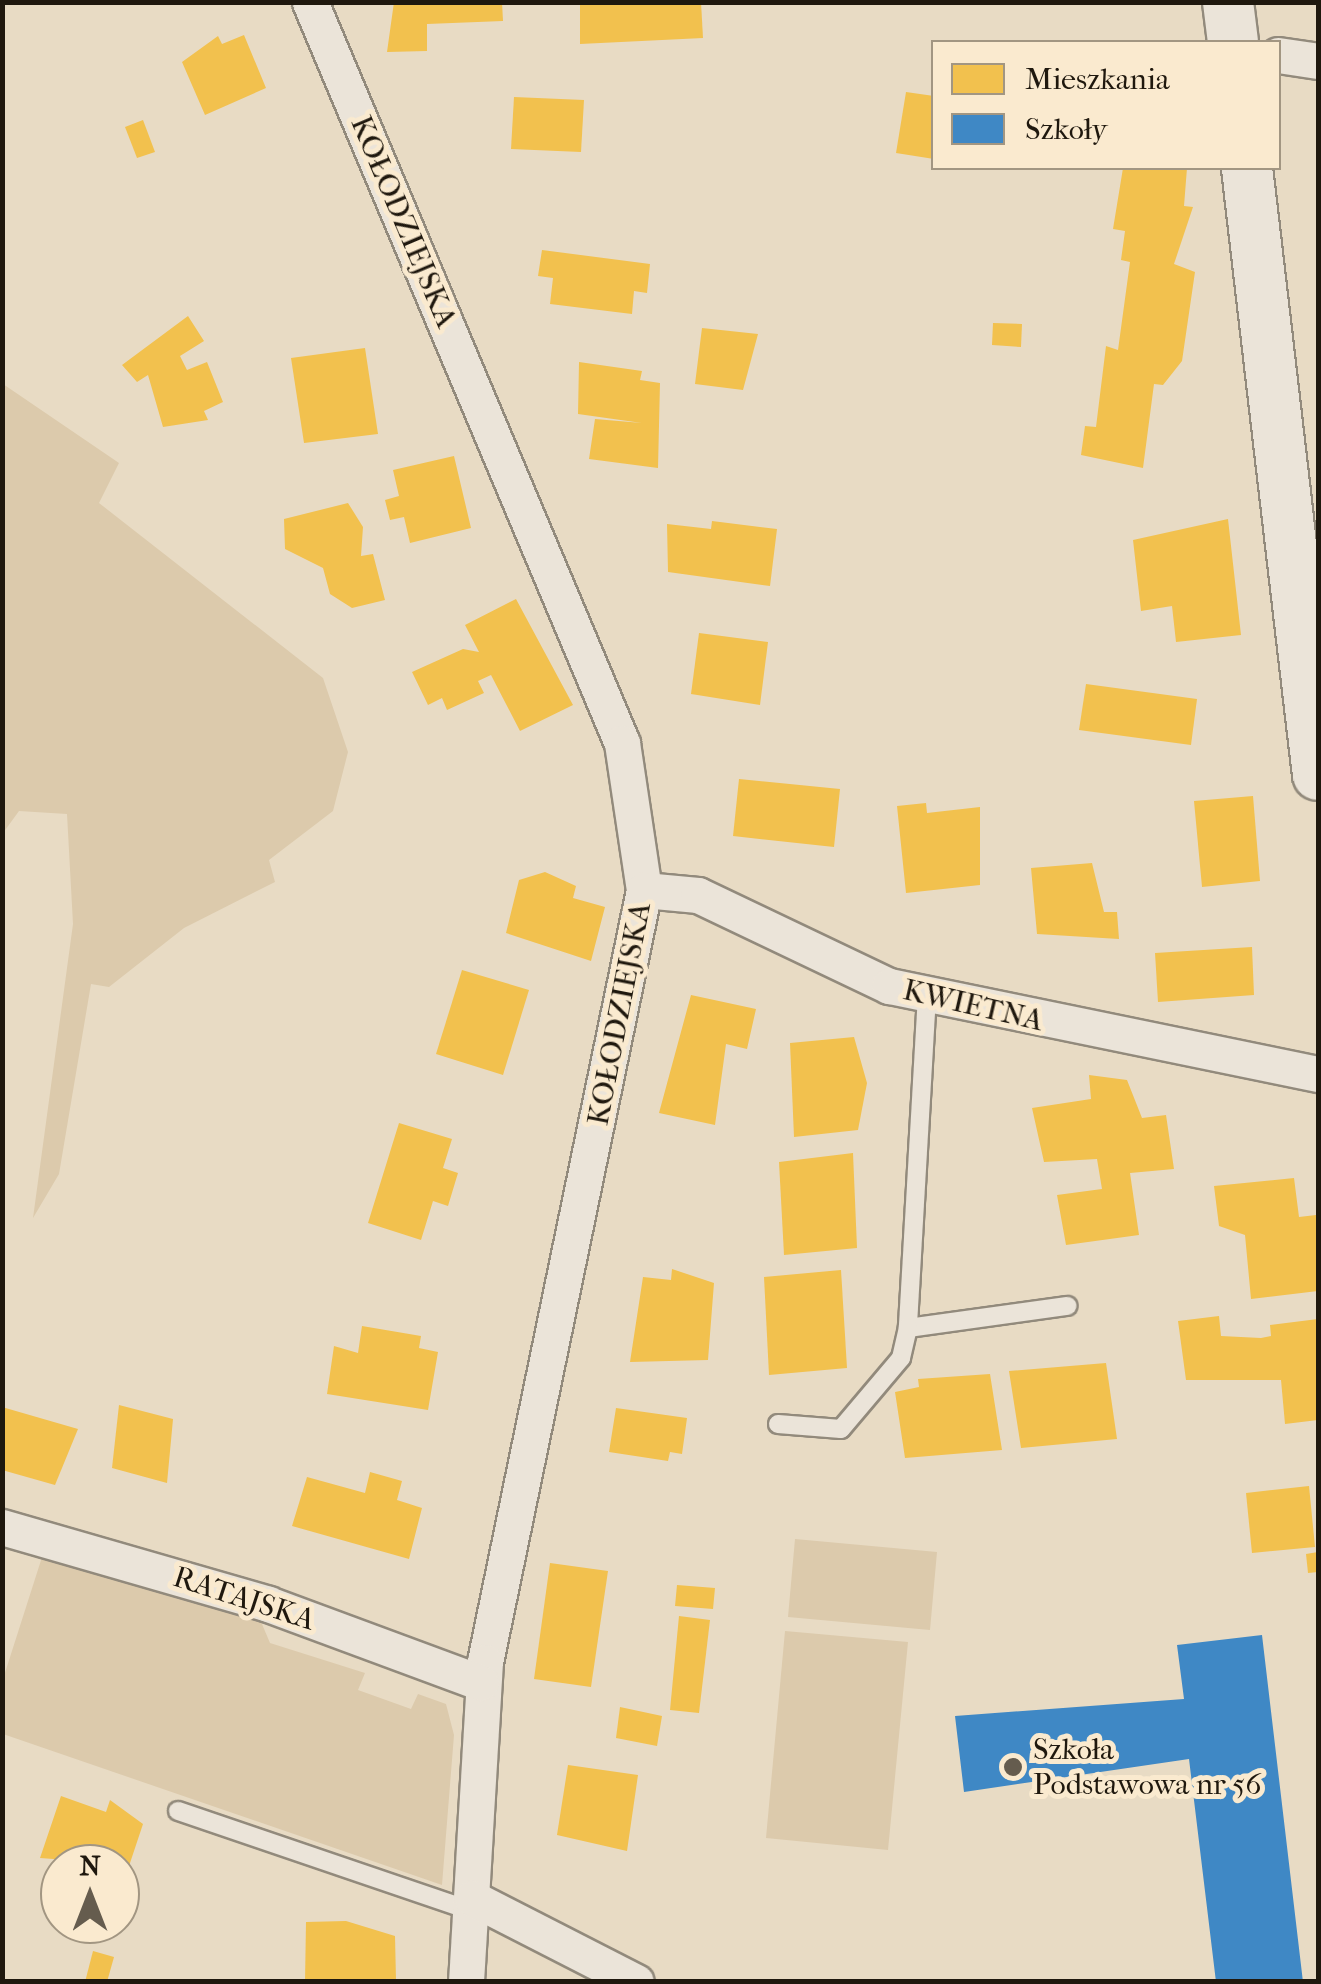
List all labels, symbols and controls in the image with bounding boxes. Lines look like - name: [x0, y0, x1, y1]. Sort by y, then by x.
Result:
- legend: [931, 40, 1281, 170]
- text: Mieszkania: [1025, 62, 1170, 97]
- street label: KOŁODZIEJSKA: [342, 111, 464, 333]
- text: Szkoły: [1025, 112, 1107, 147]
- street label: KOŁODZIEJSKA: [581, 899, 659, 1129]
- street label: KWIETNA: [899, 972, 1047, 1040]
- street label: RATAJSKA: [169, 1559, 319, 1639]
- place label: Szkoła Podstawowa nr 56: [1033, 1732, 1261, 1802]
- marker: Szkoła Podstawowa nr 56: [1002, 1756, 1024, 1778]
- north arrow: [40, 1844, 140, 1944]
- text: N: [79, 1849, 101, 1882]

